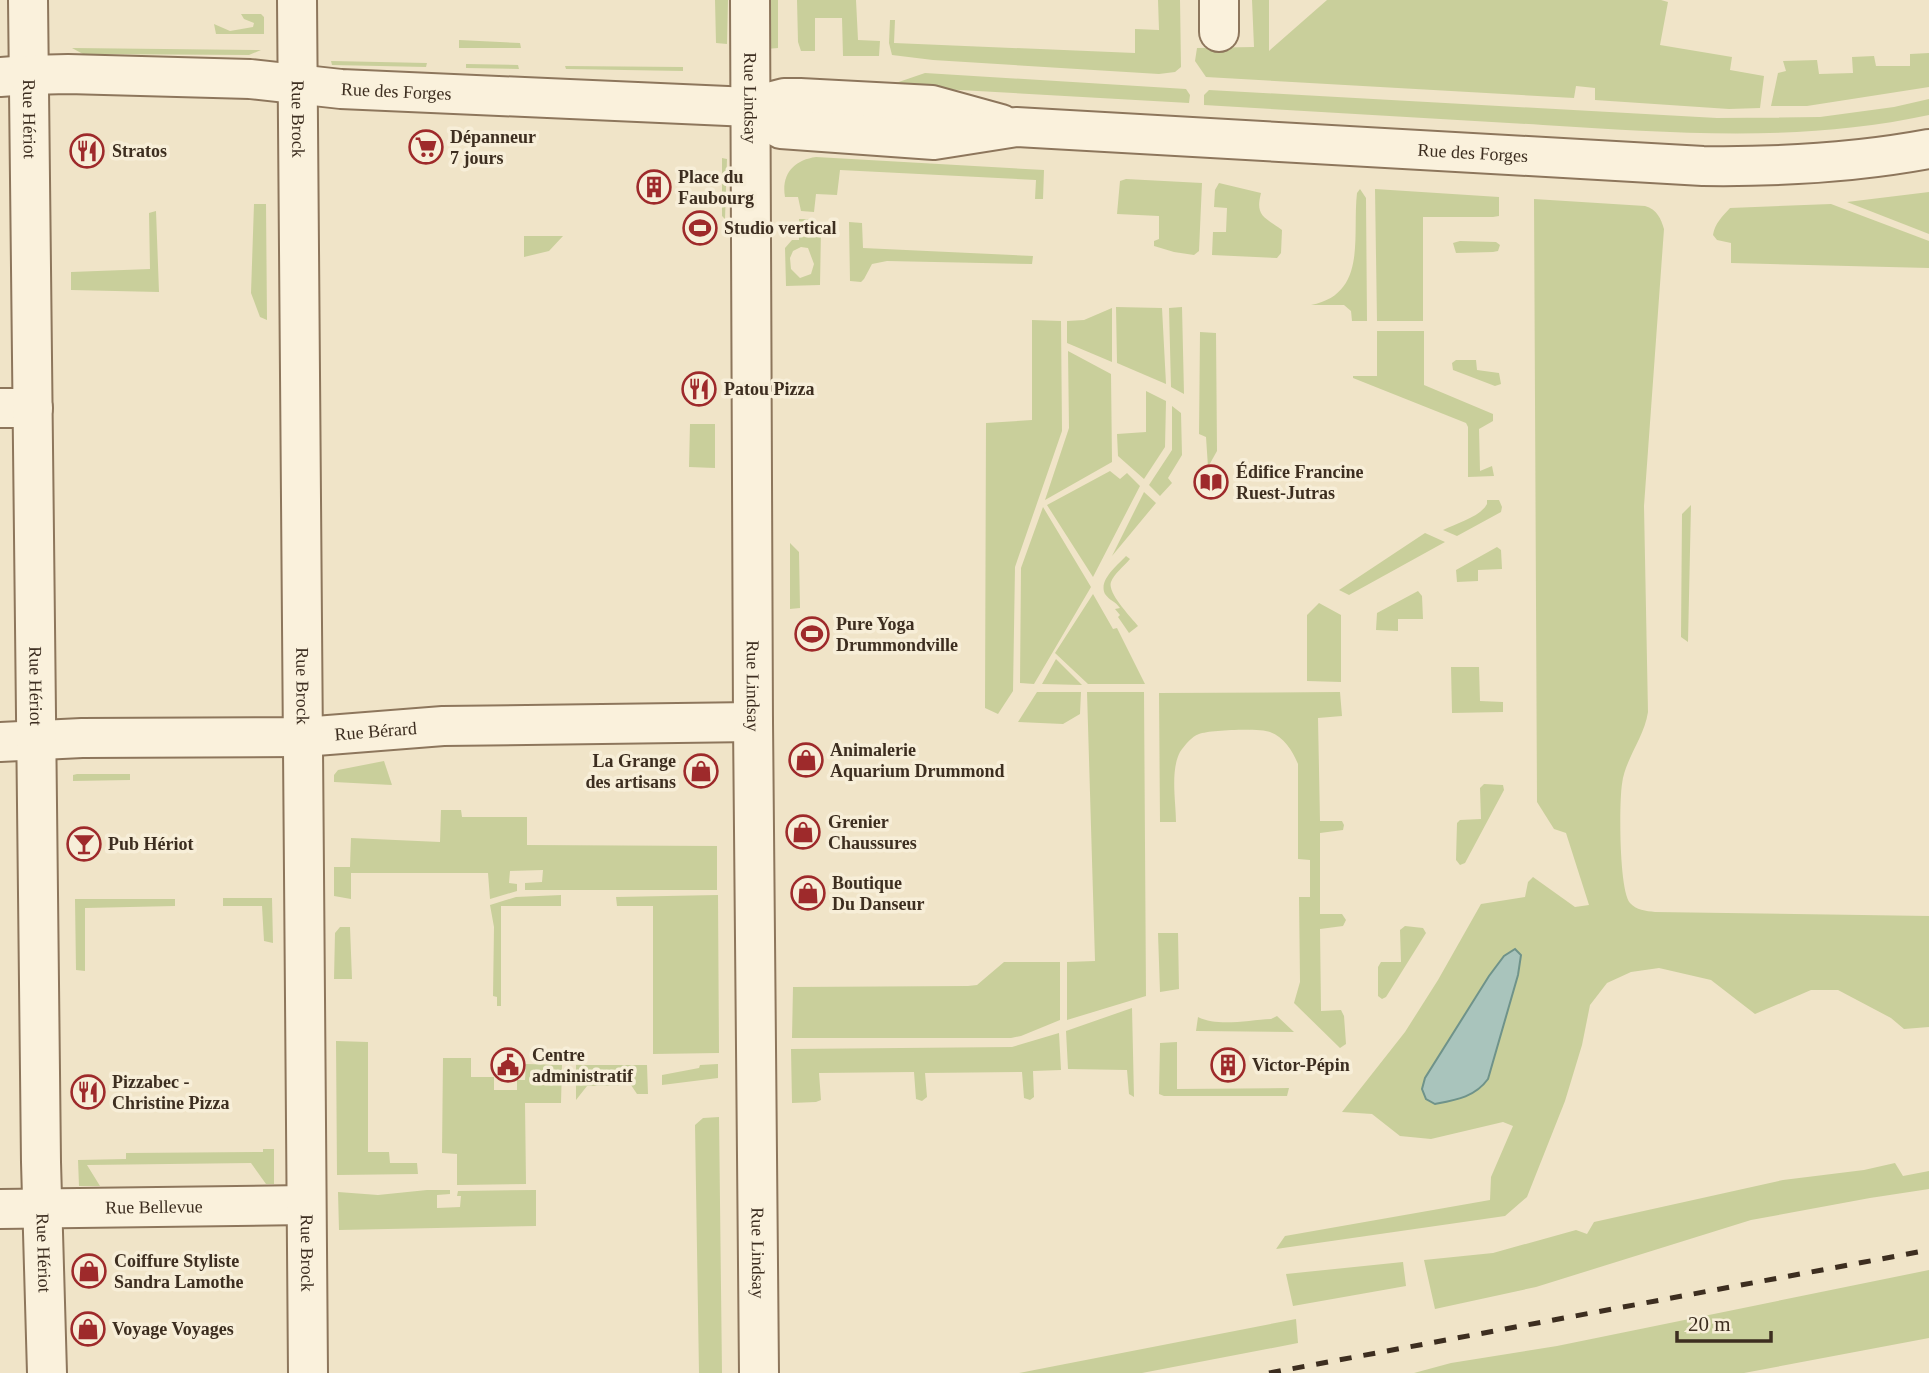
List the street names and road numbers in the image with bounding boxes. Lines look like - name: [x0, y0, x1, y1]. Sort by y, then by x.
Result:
- street label: Rue Lindsay: [740, 52, 761, 144]
- street label: Rue Hériot: [19, 79, 40, 159]
- street label: Rue des Forges: [341, 79, 452, 104]
- street label: Rue Brock: [288, 80, 308, 158]
- street label: Rue des Forges: [1417, 140, 1529, 166]
- street label: Rue Lindsay: [743, 640, 763, 732]
- street label: Rue Hériot: [25, 646, 46, 726]
- street label: Rue Brock: [292, 647, 313, 725]
- street label: Rue Bérard: [334, 718, 418, 744]
- street label: Rue Bellevue: [105, 1196, 203, 1218]
- street label: Rue Lindsay: [747, 1207, 768, 1299]
- street label: Rue Hériot: [32, 1213, 55, 1293]
- street label: Rue Brock: [297, 1214, 317, 1292]

